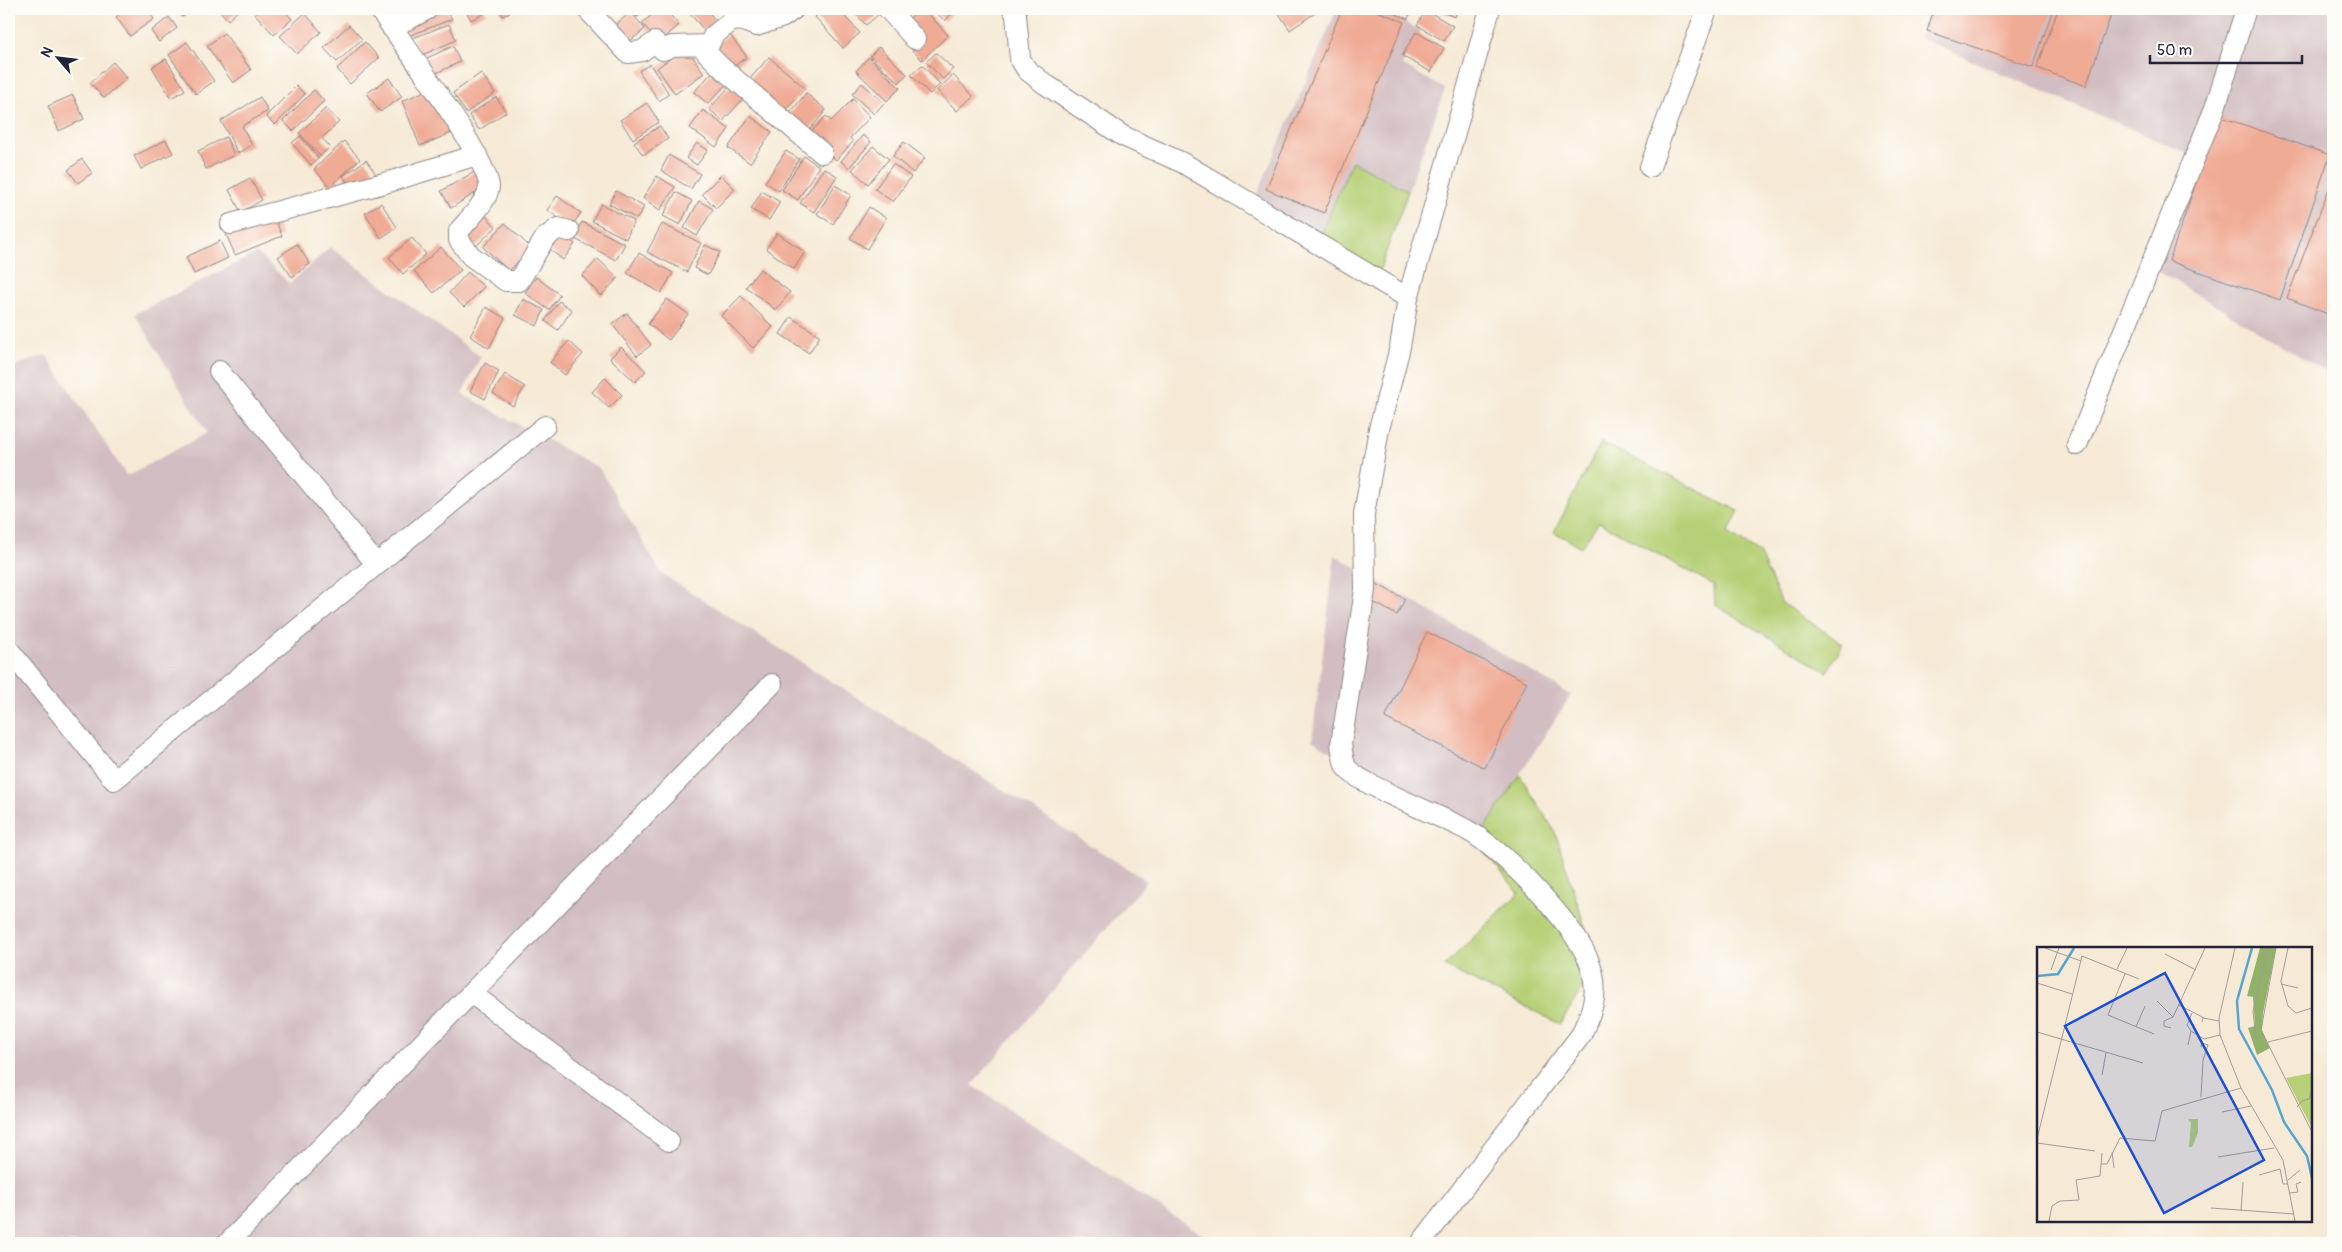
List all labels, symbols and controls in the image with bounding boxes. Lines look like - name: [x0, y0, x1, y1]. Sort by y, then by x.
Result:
- north arrow: [32, 32, 82, 82]
- scale bar: [2150, 32, 2302, 64]
- text: 50 m: [2157, 41, 2192, 60]
- text: N: [37, 44, 57, 60]
- inset map: [2037, 947, 2312, 1222]

